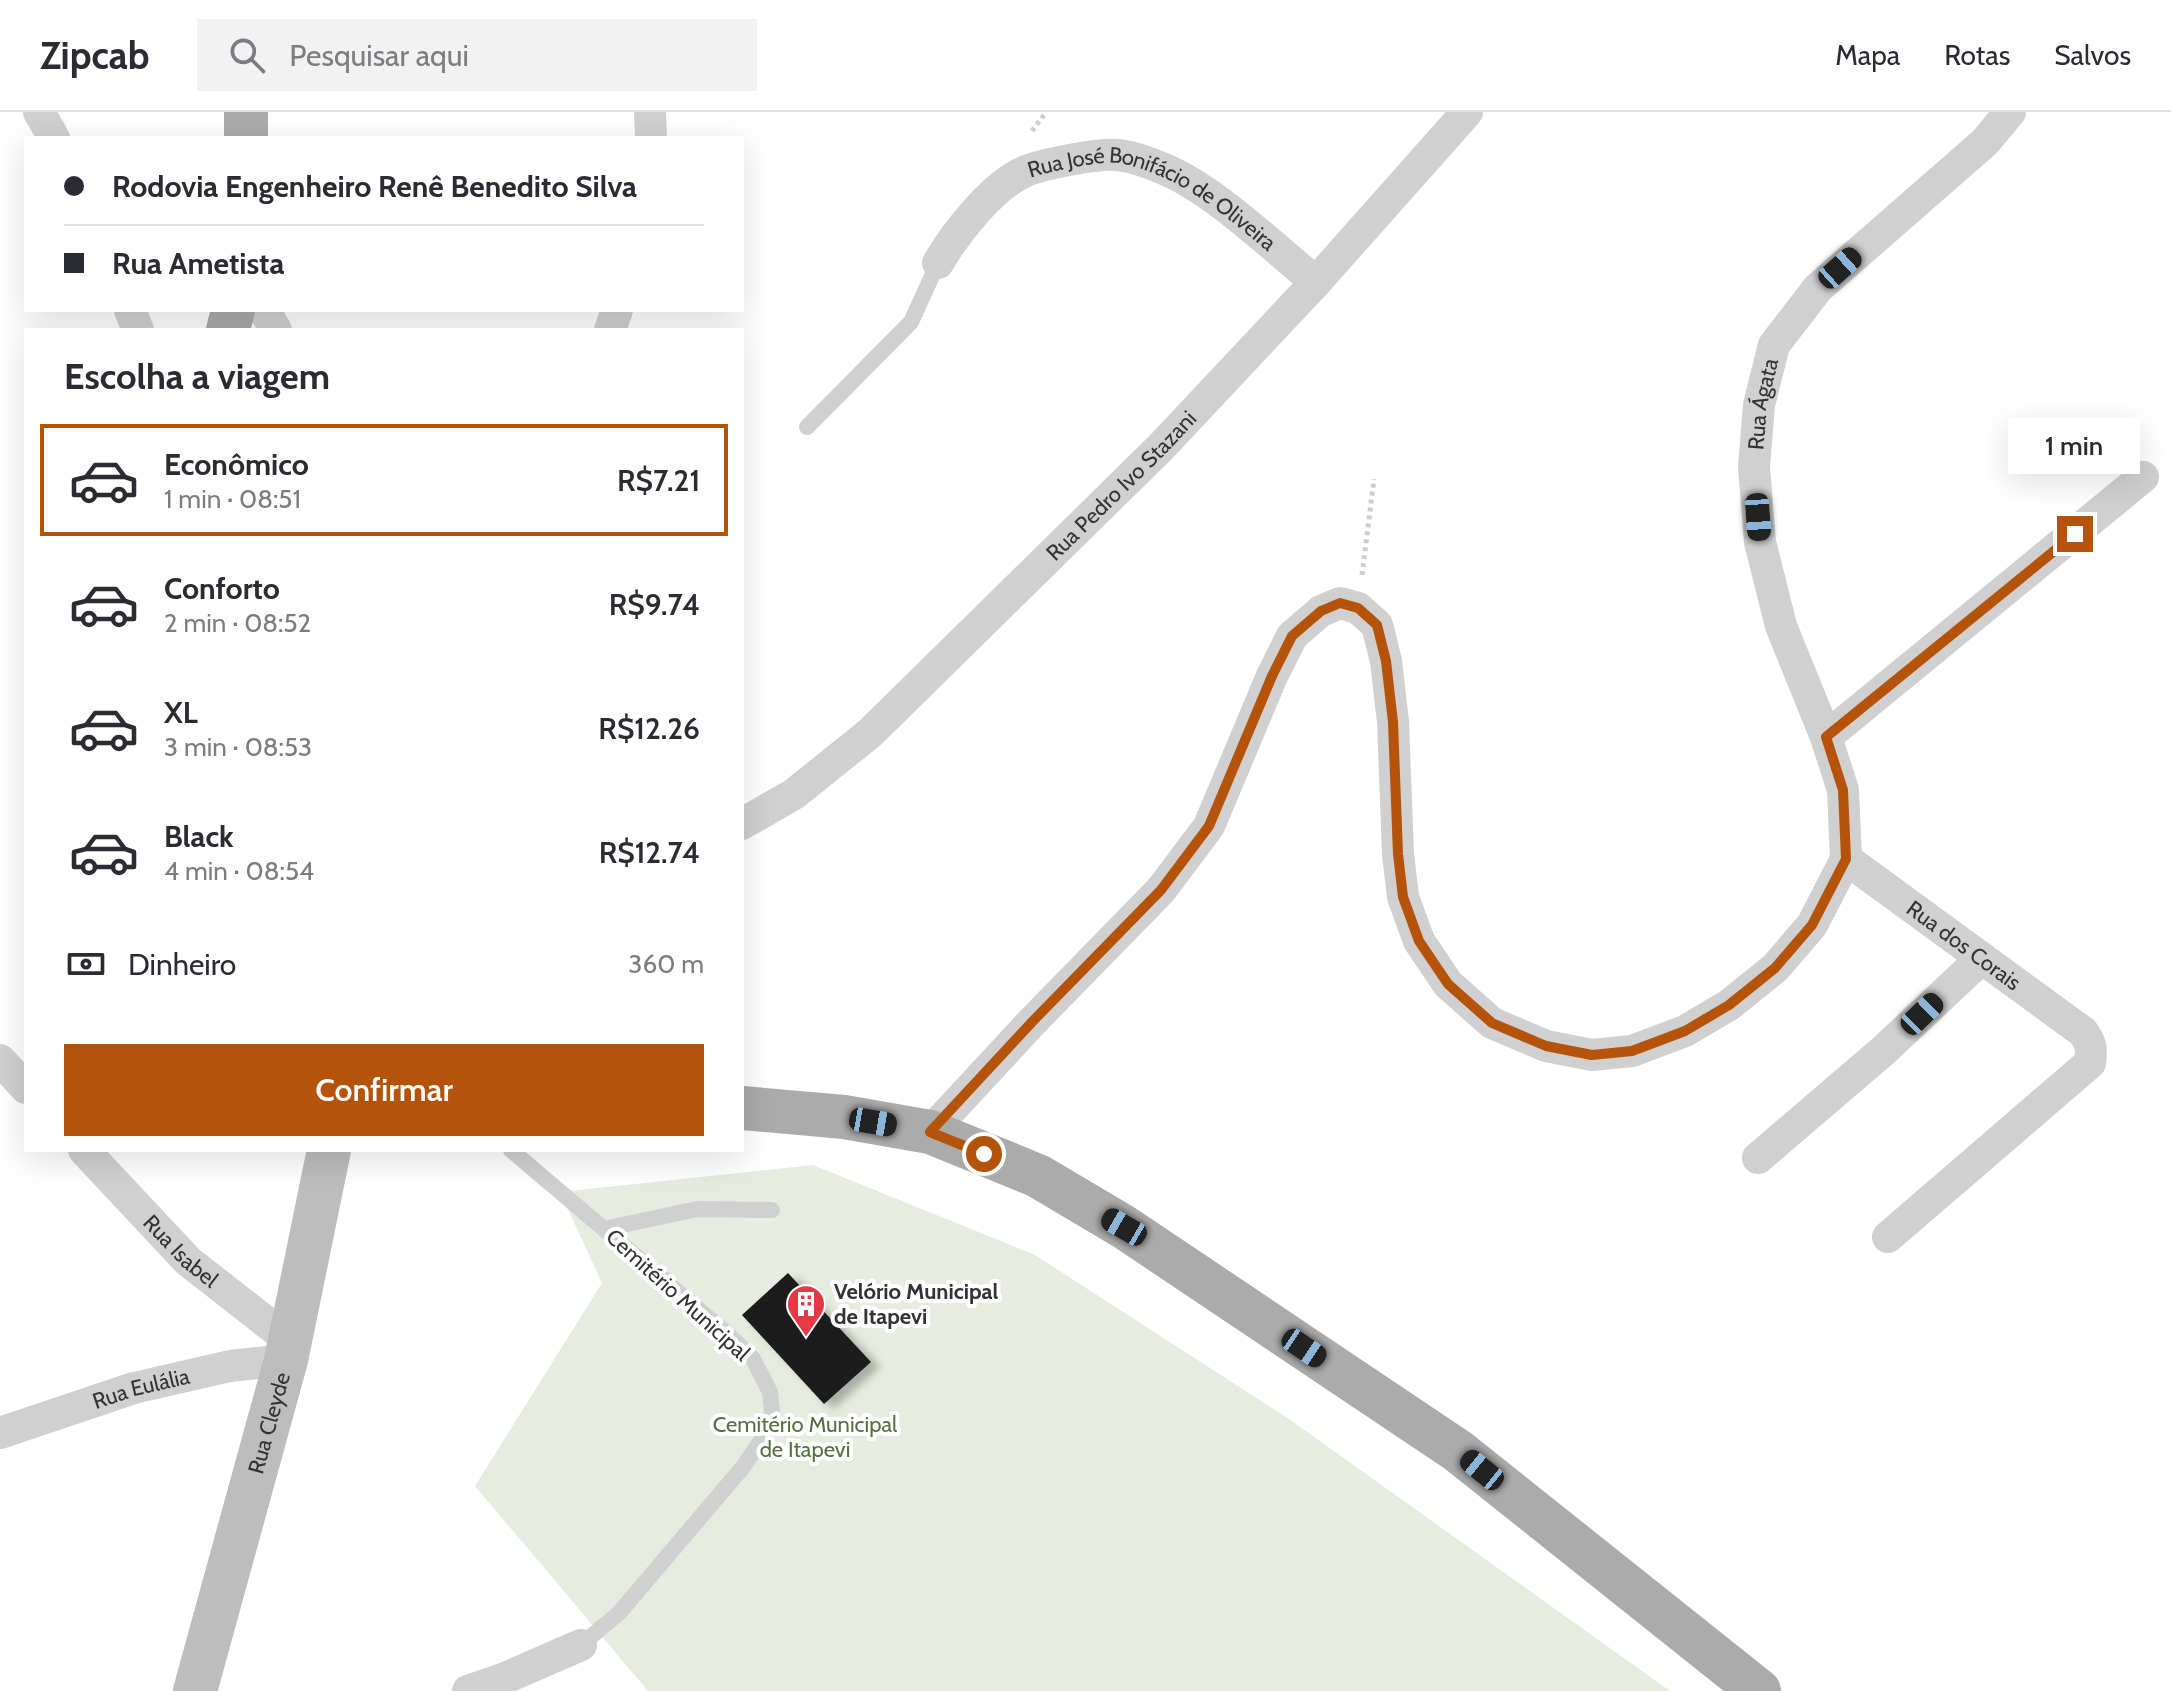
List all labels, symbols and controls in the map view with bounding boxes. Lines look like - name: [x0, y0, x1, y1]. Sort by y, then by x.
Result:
- search box: [197, 19, 757, 91]
- text: Zipcab: [40, 32, 149, 79]
- icon: search: [225, 33, 269, 77]
- text: Pesquisar aqui: [289, 37, 469, 74]
- text: Mapa: [1835, 38, 1900, 72]
- text: Rotas: [1944, 38, 2010, 72]
- text: Salvos: [2054, 38, 2131, 72]
- street label: Rua José Bonifácio de Oliveira: [1024, 141, 1282, 256]
- text: Rodovia Engenheiro Renê Benedito Silva: [112, 168, 637, 205]
- car: [1814, 243, 1866, 293]
- text: Rua Ametista: [112, 245, 284, 282]
- text: Escolha a viagem: [64, 354, 330, 398]
- street label: Rua Ágata: [1742, 355, 1784, 451]
- street label: Rua Pedro Ivo Stazani: [1040, 405, 1202, 566]
- callout: 1 min: [2009, 418, 2141, 474]
- text: 1 min: [2045, 430, 2103, 462]
- icon: car: [68, 444, 140, 516]
- text: Econômico: [164, 446, 309, 483]
- text: R$7.21: [617, 462, 700, 499]
- text: 1 min · 08:51: [164, 483, 301, 515]
- car: [1744, 492, 1772, 542]
- route end: [2057, 516, 2093, 552]
- icon: car: [68, 568, 140, 640]
- text: Conforto: [164, 570, 280, 607]
- text: R$9.74: [609, 586, 700, 623]
- text: 2 min · 08:52: [164, 607, 311, 639]
- icon: car: [68, 692, 140, 764]
- text: XL: [164, 694, 198, 731]
- text: R$12.26: [598, 710, 700, 747]
- text: 3 min · 08:53: [164, 731, 312, 763]
- icon: car: [68, 816, 140, 888]
- text: Black: [164, 818, 234, 855]
- text: R$12.74: [599, 834, 700, 871]
- text: 4 min · 08:54: [164, 855, 314, 887]
- street label: Rua dos Corais: [1901, 894, 2026, 996]
- icon: cash: [64, 942, 108, 986]
- text: Dinheiro: [128, 946, 236, 983]
- text: 360 m: [628, 948, 704, 980]
- car: [1896, 989, 1948, 1039]
- button: Confirmar: [64, 1044, 704, 1136]
- car: [847, 1106, 899, 1138]
- route start: [966, 1136, 1002, 1172]
- car: [1097, 1205, 1151, 1249]
- street label: Rua Isabel: [138, 1209, 224, 1294]
- street label: Cemitério Municipal: [600, 1223, 756, 1367]
- place label: Velório Municipal de Itapevi: [834, 1278, 999, 1330]
- building icon: Velório Municipal de Itapevi: [785, 1283, 827, 1338]
- car: [1277, 1325, 1331, 1371]
- street label: Rua Eulália: [89, 1362, 192, 1415]
- street label: Rua Cleyde: [242, 1369, 296, 1477]
- park label: Cemitério Municipal de Itapevi: [713, 1411, 898, 1463]
- car: [1456, 1446, 1508, 1494]

